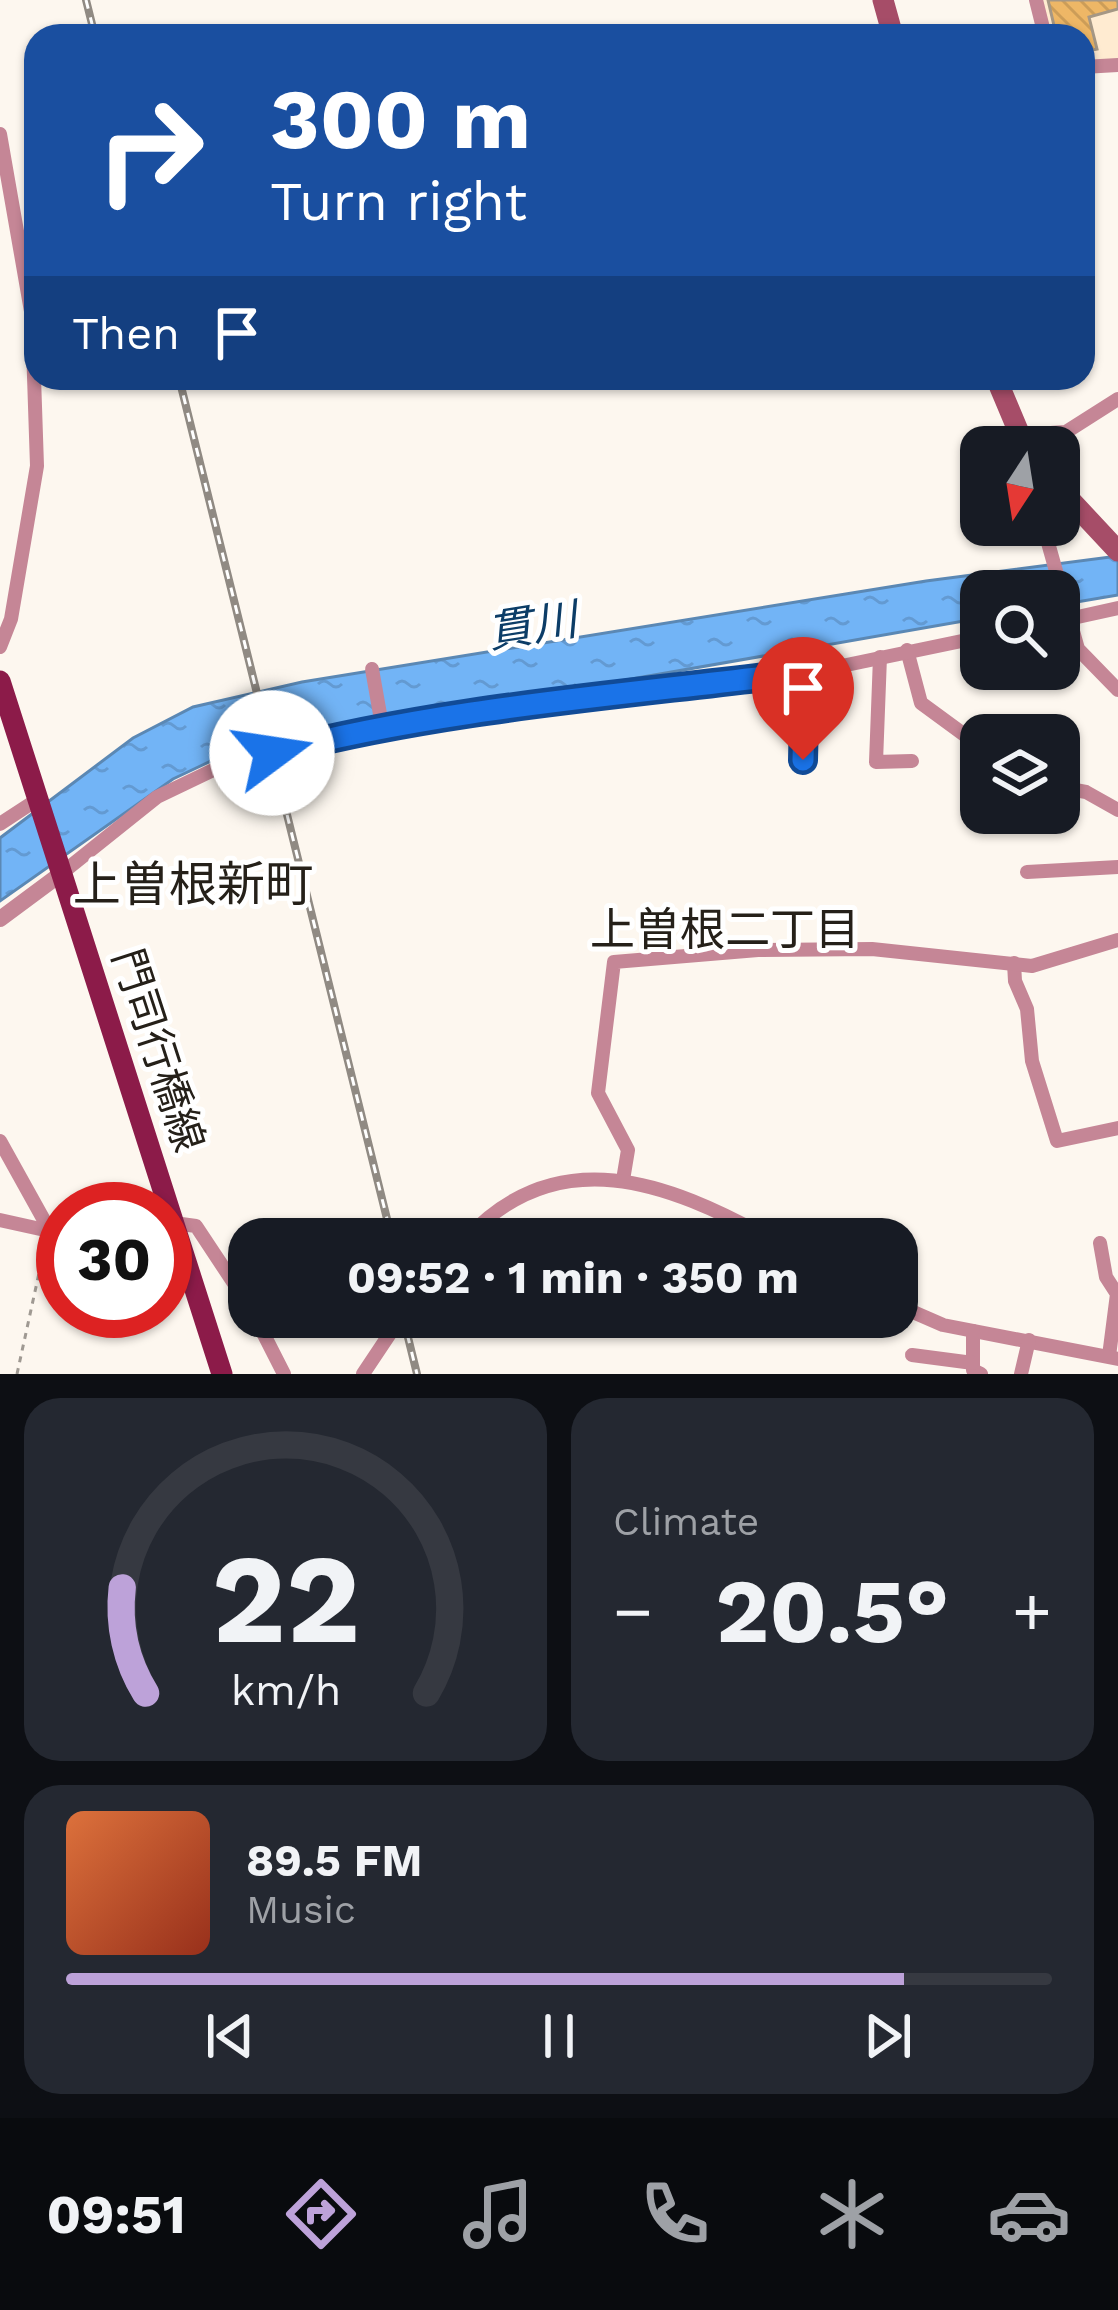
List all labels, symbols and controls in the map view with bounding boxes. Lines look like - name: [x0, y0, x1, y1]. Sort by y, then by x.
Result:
- text: 300 m: [270, 70, 531, 168]
- icon: right: [72, 72, 228, 228]
- text: Turn right: [270, 170, 527, 233]
- icon: arrive: [204, 300, 270, 366]
- text: Then: [72, 307, 180, 360]
- north arrow: [960, 426, 1080, 546]
- map controls: [960, 426, 1080, 834]
- button: search: [960, 570, 1080, 690]
- water label: 貫川: [483, 592, 585, 659]
- pin: [752, 637, 854, 760]
- icon: arrive: [770, 655, 836, 721]
- position arrow: [209, 690, 335, 816]
- button: layers: [960, 714, 1080, 834]
- district label: 上曽根新町: [73, 856, 313, 913]
- district label: 上曽根二丁目: [590, 903, 860, 956]
- street label: 門司行橋線: [103, 943, 214, 1158]
- speed limit sign: 30: [36, 1182, 192, 1338]
- text: 09:52 · 1 min · 350 m: [347, 1251, 799, 1304]
- text: Climate: [613, 1499, 759, 1544]
- text: 22: [211, 1526, 360, 1672]
- text: 20.5°: [716, 1558, 949, 1664]
- text: −: [613, 1573, 653, 1650]
- text: +: [1012, 1573, 1052, 1650]
- text: km/h: [230, 1664, 341, 1714]
- text: 89.5 FM: [246, 1834, 422, 1887]
- text: Music: [246, 1887, 356, 1932]
- icon: previous: [197, 2003, 263, 2069]
- icon: pause: [526, 2003, 592, 2069]
- icon: next: [855, 2003, 921, 2069]
- icon: directions: [279, 2172, 363, 2256]
- icon: music: [456, 2172, 540, 2256]
- icon: phone: [633, 2172, 717, 2256]
- icon: climate: [810, 2172, 894, 2256]
- icon: car: [987, 2172, 1071, 2256]
- text: 09:51: [47, 2183, 186, 2246]

